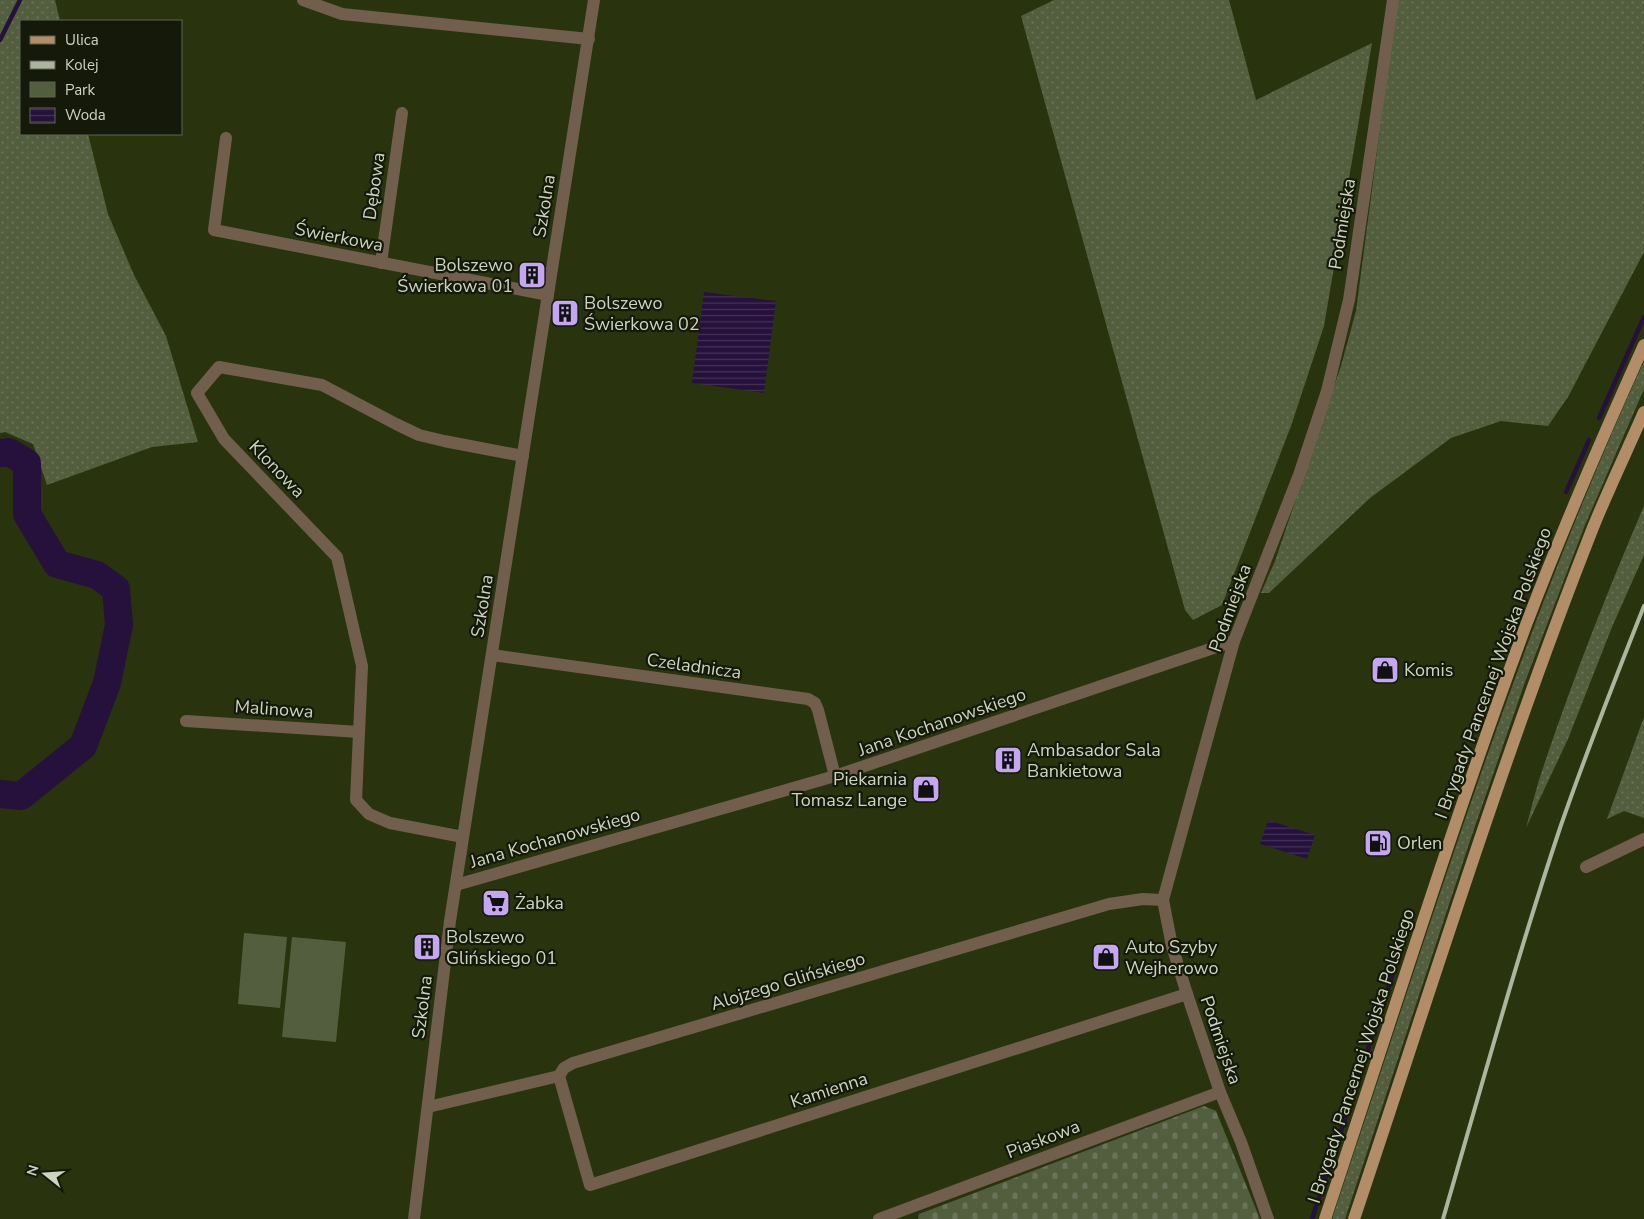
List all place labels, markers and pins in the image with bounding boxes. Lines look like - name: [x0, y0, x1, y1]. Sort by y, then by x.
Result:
- place label: Bolszewo Świerkowa 01: [397, 253, 513, 298]
- building icon: Bolszewo Świerkowa 01: [517, 260, 547, 290]
- place label: Bolszewo Świerkowa 02: [584, 291, 700, 336]
- building icon: Bolszewo Świerkowa 02: [550, 298, 580, 328]
- shop icon: Komis: [1370, 655, 1400, 685]
- place label: Komis: [1404, 658, 1453, 682]
- place label: Ambasador Sala Bankietowa: [1027, 738, 1161, 783]
- building icon: Ambasador Sala Bankietowa: [993, 745, 1023, 775]
- place label: Piekarnia Tomasz Lange: [791, 767, 907, 812]
- shop icon: Piekarnia Tomasz Lange: [911, 774, 941, 804]
- fuel station icon: Orlen: [1363, 828, 1393, 858]
- place label: Orlen: [1397, 831, 1442, 855]
- supermarket icon: Żabka: [481, 888, 511, 918]
- place label: Żabka: [515, 891, 564, 915]
- place label: Bolszewo Glińskiego 01: [446, 925, 557, 970]
- building icon: Bolszewo Glińskiego 01: [412, 932, 442, 962]
- place label: Auto Szyby Wejherowo: [1125, 935, 1219, 980]
- shop icon: Auto Szyby Wejherowo: [1091, 942, 1121, 972]

